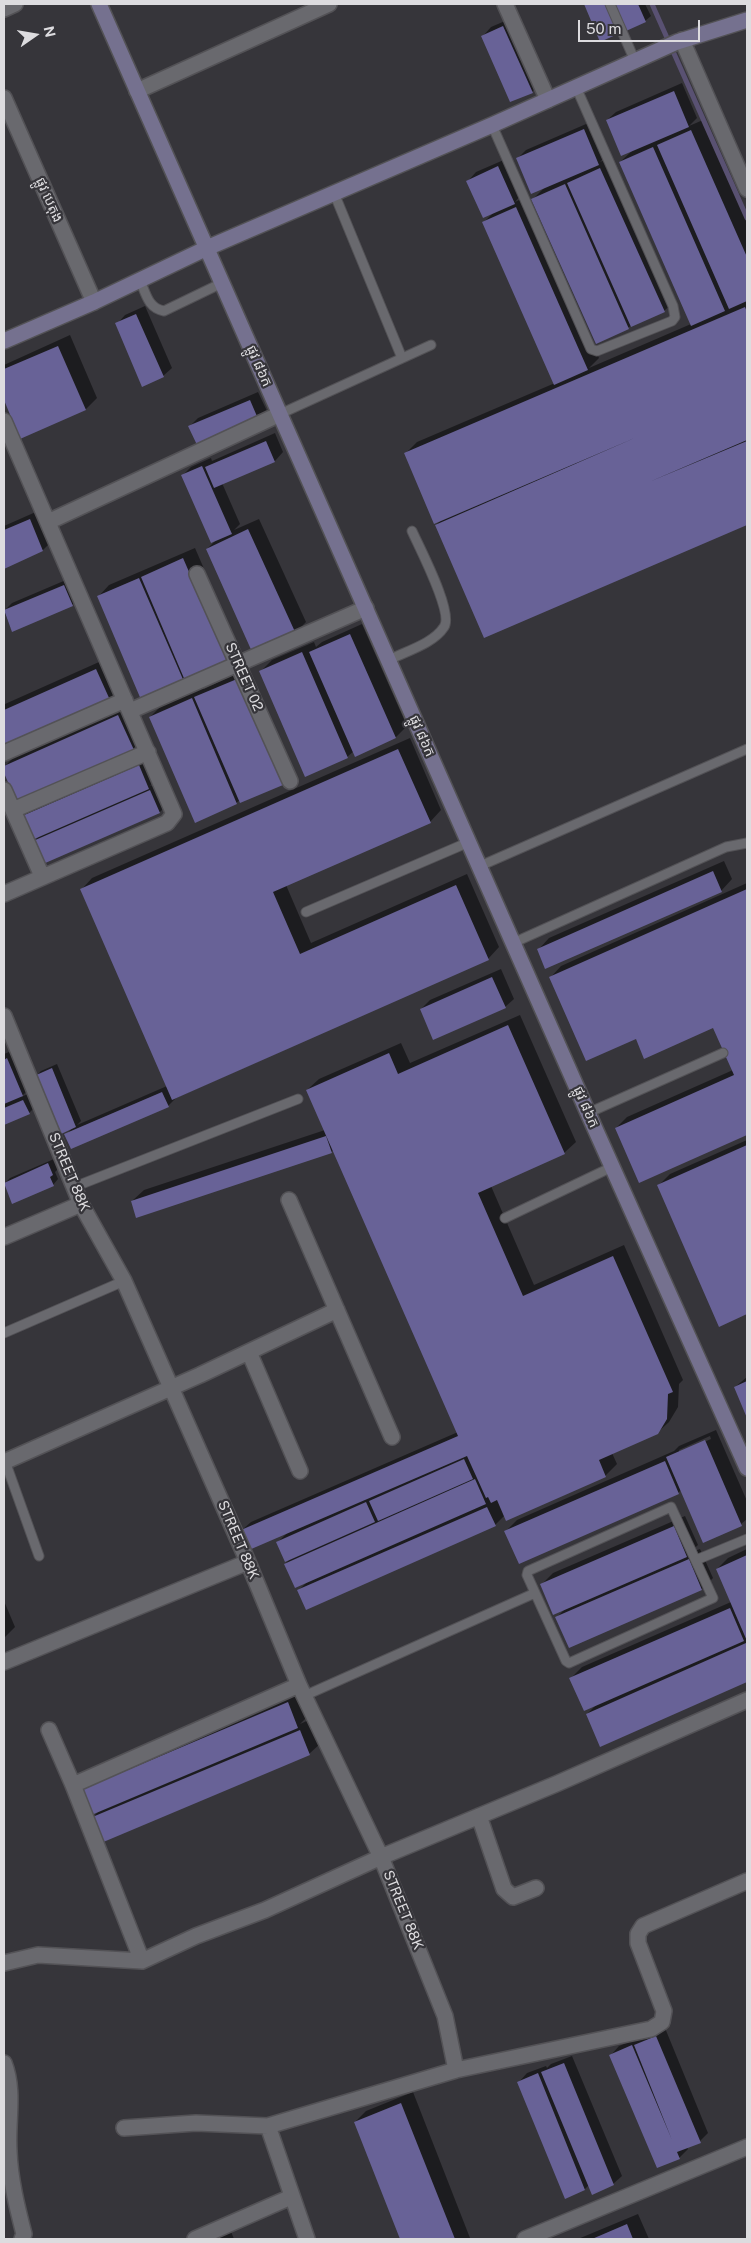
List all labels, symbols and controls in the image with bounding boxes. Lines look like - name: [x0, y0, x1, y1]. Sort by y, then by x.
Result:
- north arrow: [10, 10, 60, 60]
- scale bar: [581, 10, 704, 42]
- text: 50 m: [586, 20, 621, 37]
- text: N: [41, 24, 59, 39]
- street label: ផ្លូវ បេតុង: [32, 175, 66, 225]
- street label: ផ្លូវ ៨៦ក: [242, 343, 276, 389]
- street label: STREET 02: [221, 640, 267, 714]
- street label: ផ្លូវ ៨៦ក: [405, 713, 439, 759]
- street label: ផ្លូវ ៨៦ក: [569, 1084, 603, 1130]
- street label: STREET 88K: [45, 1130, 93, 1214]
- street label: STREET 88K: [214, 1498, 262, 1582]
- street label: STREET 88K: [379, 1868, 427, 1952]

